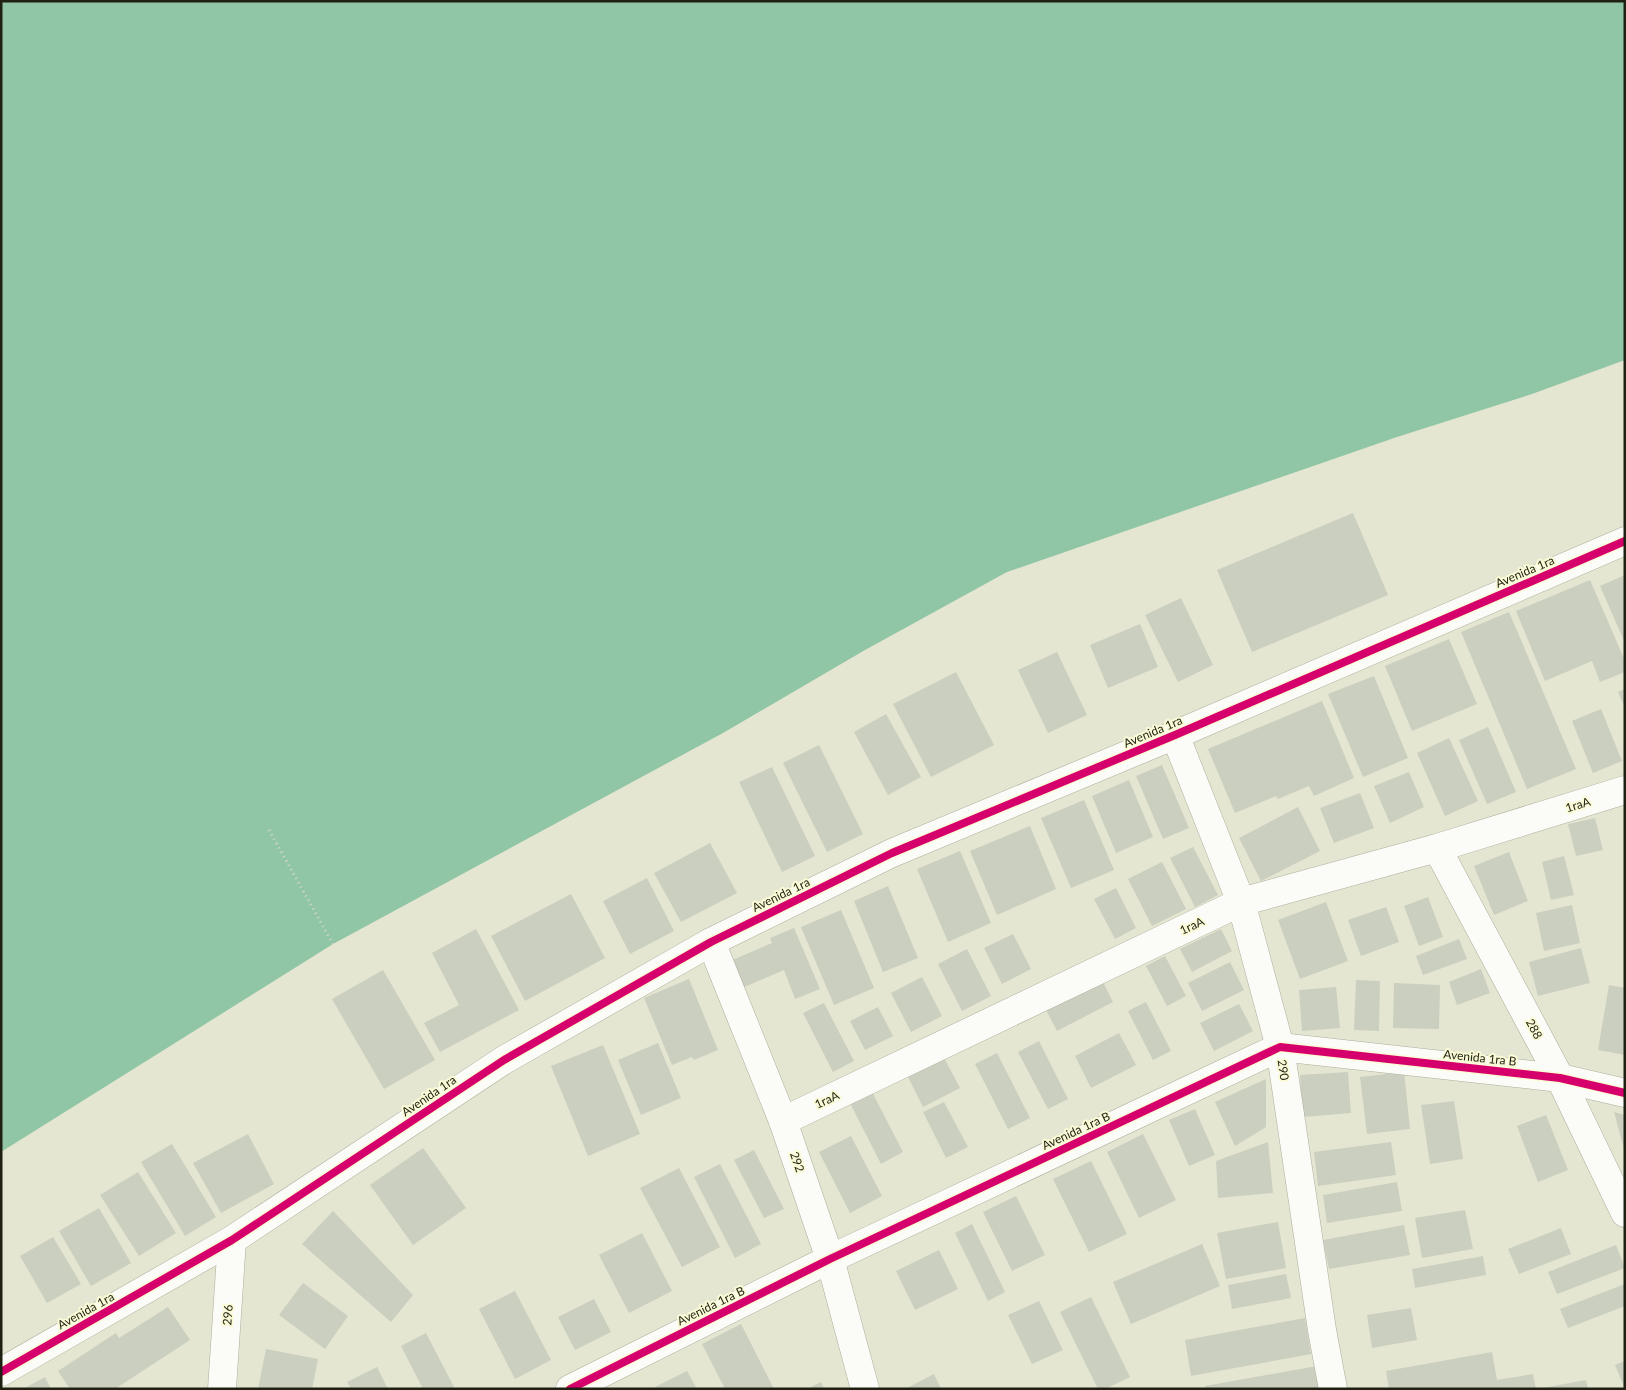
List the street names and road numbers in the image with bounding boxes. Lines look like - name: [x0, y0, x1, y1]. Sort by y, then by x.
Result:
- street label: Avenida 1ra: [1493, 552, 1557, 591]
- street label: Avenida 1ra: [1121, 712, 1185, 751]
- street label: 1raA: [1564, 793, 1593, 815]
- street label: Avenida 1ra: [749, 874, 812, 915]
- street label: 1raA: [1177, 913, 1207, 938]
- street label: 288: [1523, 1016, 1546, 1042]
- street label: Avenida 1ra B: [1443, 1046, 1518, 1069]
- street label: 290: [1274, 1058, 1293, 1081]
- street label: Avenida 1ra: [399, 1072, 459, 1119]
- street label: 1raA: [812, 1087, 842, 1112]
- street label: Avenida 1ra B: [1039, 1108, 1112, 1153]
- street label: 292: [787, 1150, 808, 1174]
- street label: Avenida 1ra B: [675, 1283, 747, 1328]
- street label: Avenida 1ra: [55, 1289, 117, 1332]
- street label: 296: [219, 1304, 236, 1326]

